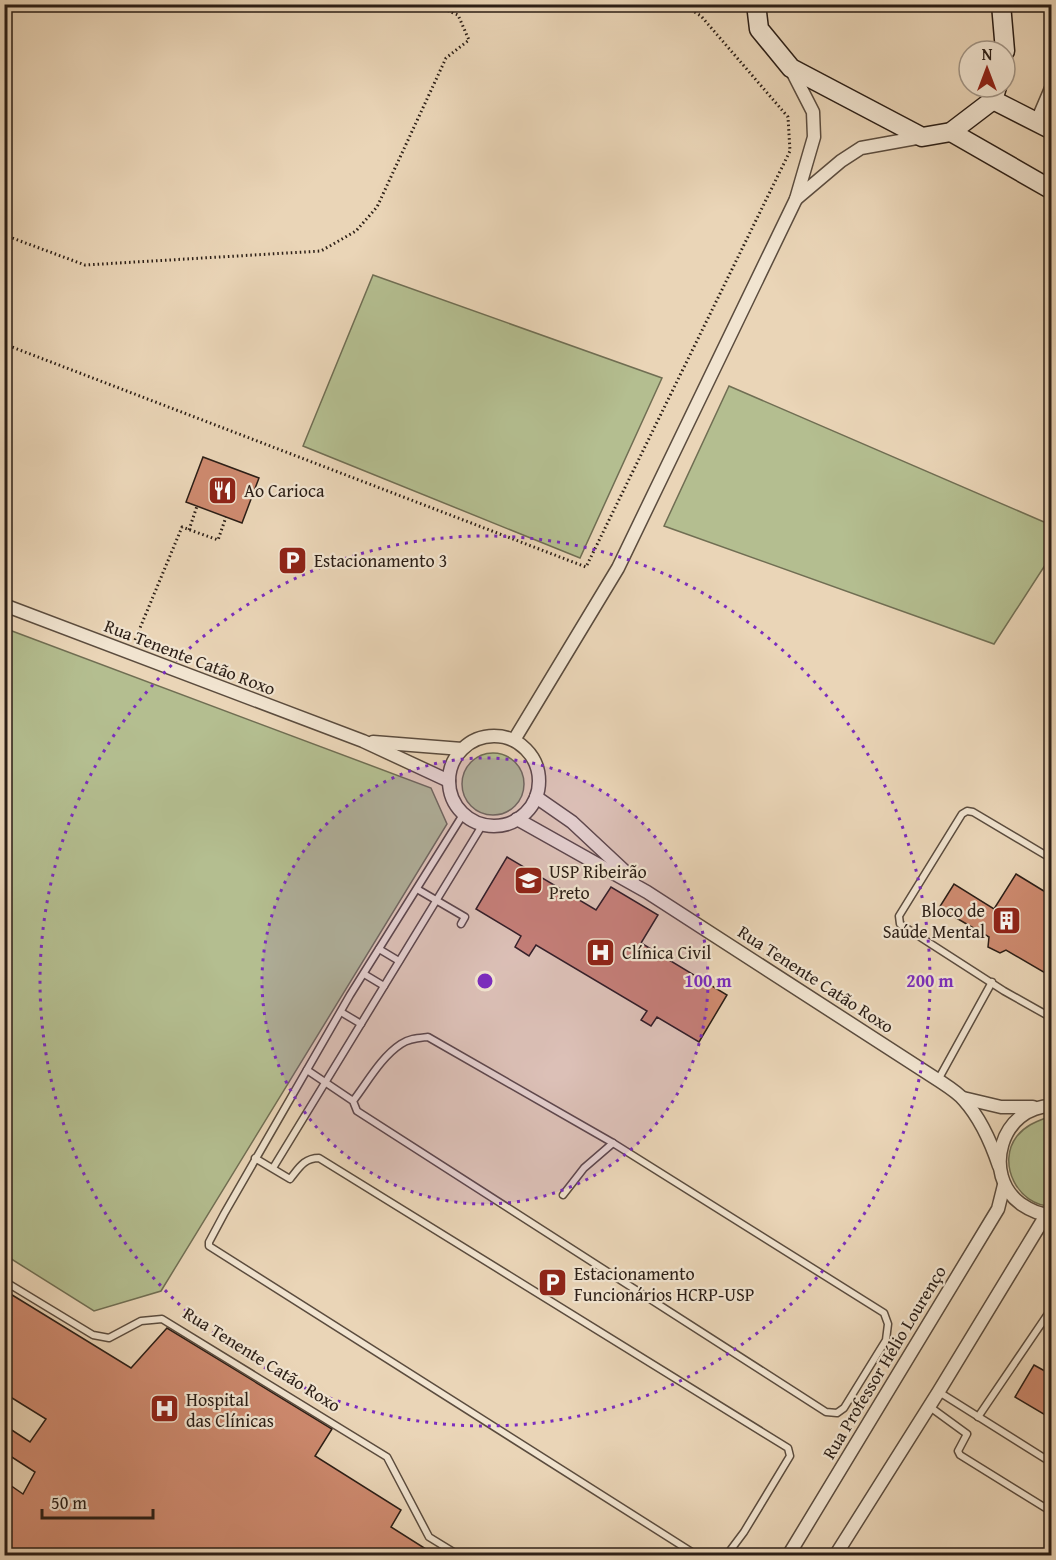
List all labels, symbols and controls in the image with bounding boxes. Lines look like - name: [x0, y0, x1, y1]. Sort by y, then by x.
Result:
- north arrow: [957, 39, 1017, 99]
- text: N: [982, 42, 993, 66]
- restaurant icon: Ao Carioca: [207, 474, 239, 506]
- place label: Ao Carioca: [244, 477, 325, 504]
- parking icon: Estacionamento 3: [277, 544, 309, 576]
- place label: Estacionamento 3: [314, 547, 447, 574]
- street label: Rua Tenente Catão Roxo: [101, 612, 279, 702]
- place label: USP Ribeirão Preto: [549, 858, 647, 906]
- school or university icon: USP Ribeirão Preto: [512, 865, 544, 897]
- place label: Bloco de Saúde Mental: [883, 897, 985, 945]
- building icon: Bloco de Saúde Mental: [990, 904, 1022, 936]
- street label: Rua Tenente Catão Roxo: [733, 918, 899, 1040]
- hospital icon: Clínica Civil: [585, 936, 617, 968]
- place label: Clínica Civil: [622, 939, 711, 966]
- text: 100 m: [684, 967, 732, 994]
- text: 200 m: [906, 967, 954, 994]
- centre of rings: [475, 971, 495, 991]
- place label: Estacionamento Funcionários HCRP-USP: [574, 1260, 755, 1308]
- street label: Rua Professor Hélio Lourenço: [815, 1260, 953, 1464]
- parking icon: Estacionamento Funcionários HCRP-USP: [537, 1267, 569, 1299]
- street label: Rua Tenente Catão Roxo: [178, 1300, 346, 1418]
- place label: Hospital das Clínicas: [186, 1386, 274, 1434]
- hospital icon: Hospital das Clínicas: [149, 1393, 181, 1425]
- scale bar: [42, 1482, 153, 1520]
- text: 50 m: [51, 1489, 87, 1516]

